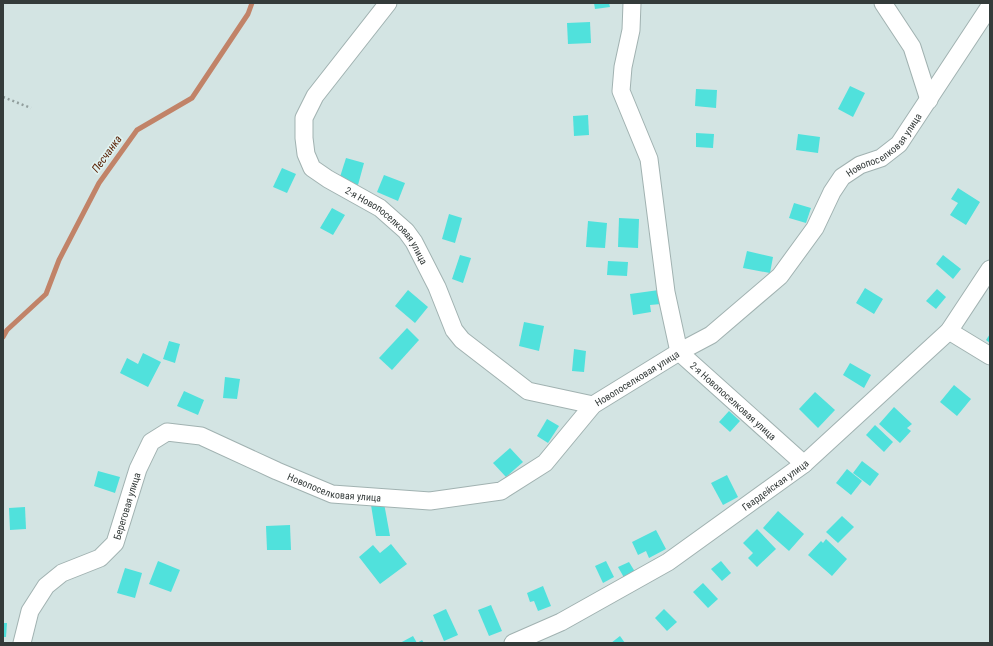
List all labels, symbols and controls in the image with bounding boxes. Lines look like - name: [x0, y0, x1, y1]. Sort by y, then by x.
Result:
- street label: Новопоселковая улица: [844, 111, 923, 178]
- water label: Песчанка: [89, 133, 125, 175]
- street label: 2-я Новопоселковая улица: [343, 184, 430, 266]
- street label: Новопоселковая улица: [593, 348, 681, 408]
- street label: 2-я Новопоселковая улица: [688, 359, 779, 442]
- street label: Гвардейская улица: [740, 457, 811, 513]
- street label: Береговая улица: [111, 471, 142, 541]
- street label: Новопоселковая улица: [286, 471, 382, 503]

